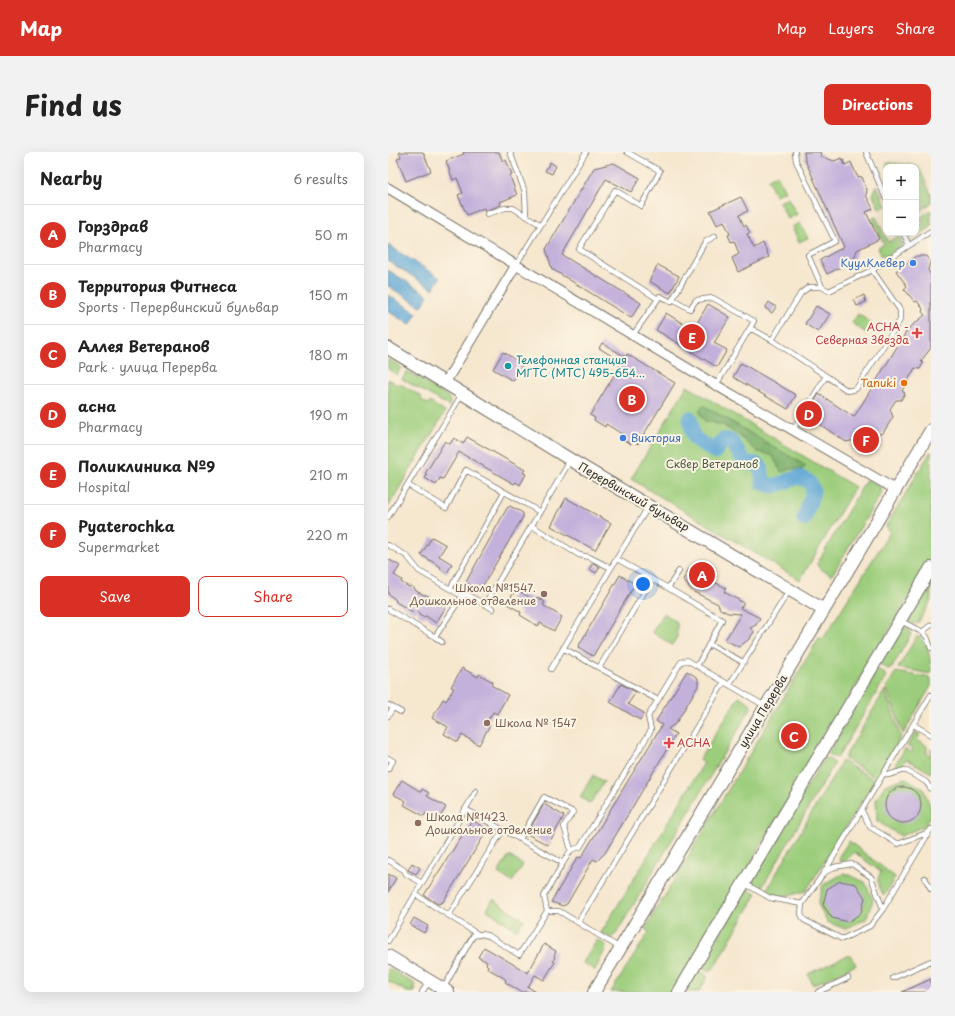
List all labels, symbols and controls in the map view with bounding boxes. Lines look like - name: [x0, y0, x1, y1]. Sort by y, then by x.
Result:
- text: Map: [20, 14, 62, 42]
- text: Map: [777, 18, 807, 39]
- text: Layers: [829, 18, 874, 39]
- text: Share: [896, 18, 935, 39]
- text: Find us: [24, 83, 122, 126]
- button: Directions: [824, 84, 931, 125]
- map controls: [883, 164, 919, 236]
- button: +: [883, 164, 919, 200]
- text: Nearby: [40, 165, 102, 191]
- text: 6 results: [293, 169, 348, 188]
- button: −: [883, 200, 919, 236]
- text: Горздрав: [78, 214, 148, 237]
- text: A: [48, 225, 58, 244]
- text: 50 m: [314, 225, 348, 244]
- text: Pharmacy: [78, 237, 143, 256]
- place label: КуулКлевер: [841, 254, 905, 271]
- marker: КуулКлевер: [908, 258, 918, 268]
- text: Территория Фитнеса: [78, 274, 237, 297]
- text: B: [49, 285, 57, 304]
- text: 150 m: [309, 285, 348, 304]
- text: Sports · Перервинский бульвар: [78, 297, 279, 316]
- place label: АСНА - Северная Звезда: [815, 318, 909, 348]
- pin: E: [679, 322, 705, 352]
- marker: АСНА - Северная Звезда: [912, 328, 922, 338]
- text: Аллея Ветеранов: [78, 334, 210, 357]
- text: C: [48, 345, 58, 364]
- text: 180 m: [309, 345, 348, 364]
- place label: Телефонная станция МГТС (МТС) 495-654...: [516, 351, 645, 381]
- text: Park · улица Перерва: [78, 357, 217, 376]
- marker: Телефонная станция МГТС (МТС) 495-654...: [503, 361, 513, 371]
- place label: Tanuki: [860, 374, 896, 391]
- marker: Tanuki: [899, 378, 909, 388]
- pin: B: [619, 384, 645, 414]
- text: асна: [78, 394, 116, 417]
- pin: D: [796, 399, 822, 429]
- text: D: [48, 405, 58, 424]
- text: 190 m: [309, 405, 348, 424]
- text: Pharmacy: [78, 417, 143, 436]
- pin: F: [853, 425, 879, 455]
- place label: Виктория: [631, 429, 681, 446]
- marker: Виктория: [618, 433, 628, 443]
- text: Поликлиника №9: [78, 454, 215, 477]
- park label: Сквер Ветеранов: [666, 455, 758, 472]
- street label: Перервинский бульвар: [576, 458, 693, 535]
- text: E: [49, 465, 57, 484]
- text: 210 m: [309, 465, 348, 484]
- text: Hospital: [78, 477, 130, 496]
- text: Pyaterochka: [78, 514, 175, 537]
- text: F: [49, 525, 57, 544]
- text: 220 m: [306, 525, 348, 544]
- text: Supermarket: [78, 537, 160, 556]
- pin: A: [689, 560, 715, 590]
- your location: [633, 574, 653, 594]
- button: Save: [40, 576, 190, 617]
- button: Share: [198, 576, 348, 617]
- place label: Школа №1547. Дошкольное отделение: [409, 579, 536, 609]
- marker: Школа №1547. Дошкольное отделение: [539, 589, 549, 599]
- street label: улица Перерва: [734, 671, 791, 751]
- place label: Школа № 1547: [495, 714, 577, 731]
- marker: Школа № 1547: [482, 718, 492, 728]
- pin: C: [781, 721, 807, 751]
- place label: АСНА: [677, 734, 711, 751]
- marker: АСНА: [664, 738, 674, 748]
- place label: Школа №1423. Дошкольное отделение: [425, 808, 552, 838]
- marker: Школа №1423. Дошкольное отделение: [413, 818, 423, 828]

